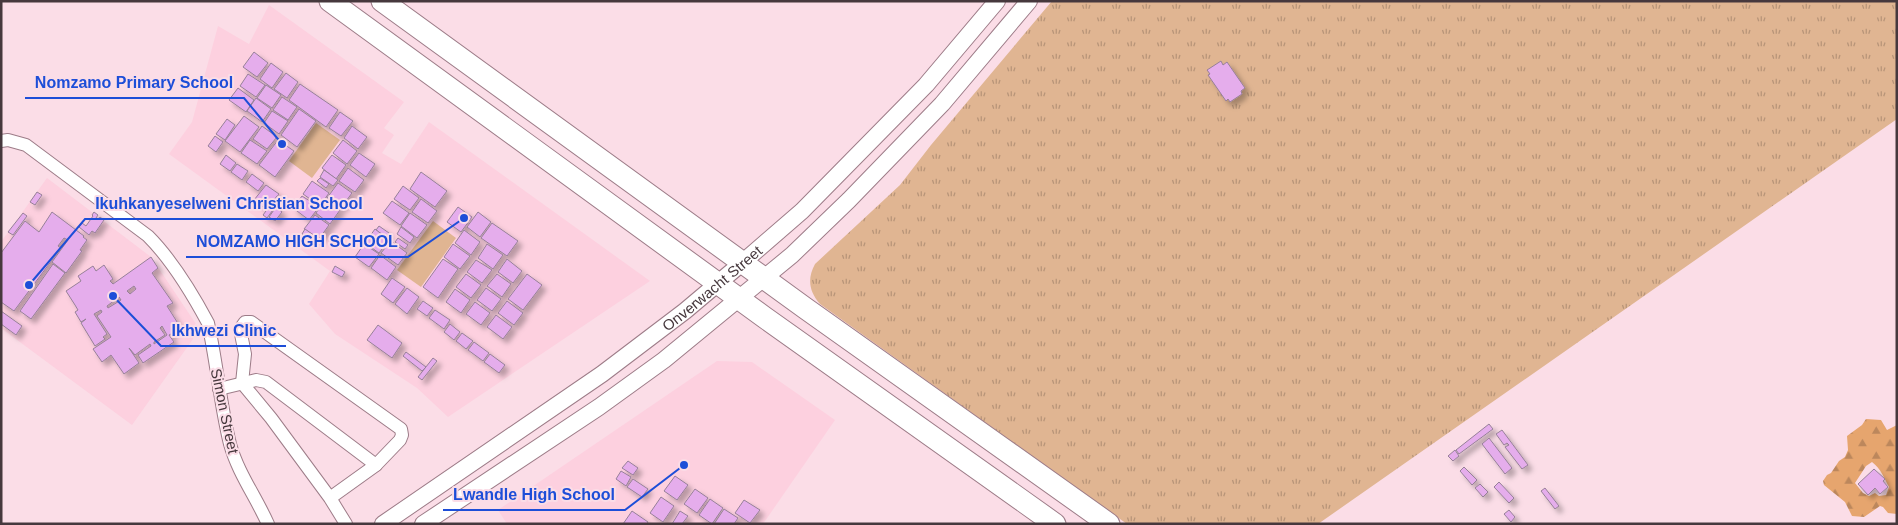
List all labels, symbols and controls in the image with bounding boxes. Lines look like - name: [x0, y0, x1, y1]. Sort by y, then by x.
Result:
- callout: Nomzamo Primary School: [25, 67, 244, 98]
- text: Nomzamo Primary School: [35, 74, 233, 91]
- callout: Ikuhkanyeselweni Christian School: [85, 188, 373, 219]
- text: Ikuhkanyeselweni Christian School: [95, 195, 363, 212]
- callout: NOMZAMO HIGH SCHOOL: [186, 226, 408, 257]
- text: NOMZAMO HIGH SCHOOL: [196, 233, 398, 250]
- street label: Onverwacht Street: [659, 241, 766, 334]
- callout: Ikhwezi Clinic: [161, 315, 286, 346]
- text: Ikhwezi Clinic: [172, 322, 277, 339]
- street label: Simon Street: [208, 367, 242, 456]
- callout: Lwandle High School: [443, 479, 625, 510]
- text: Lwandle High School: [453, 486, 615, 503]

